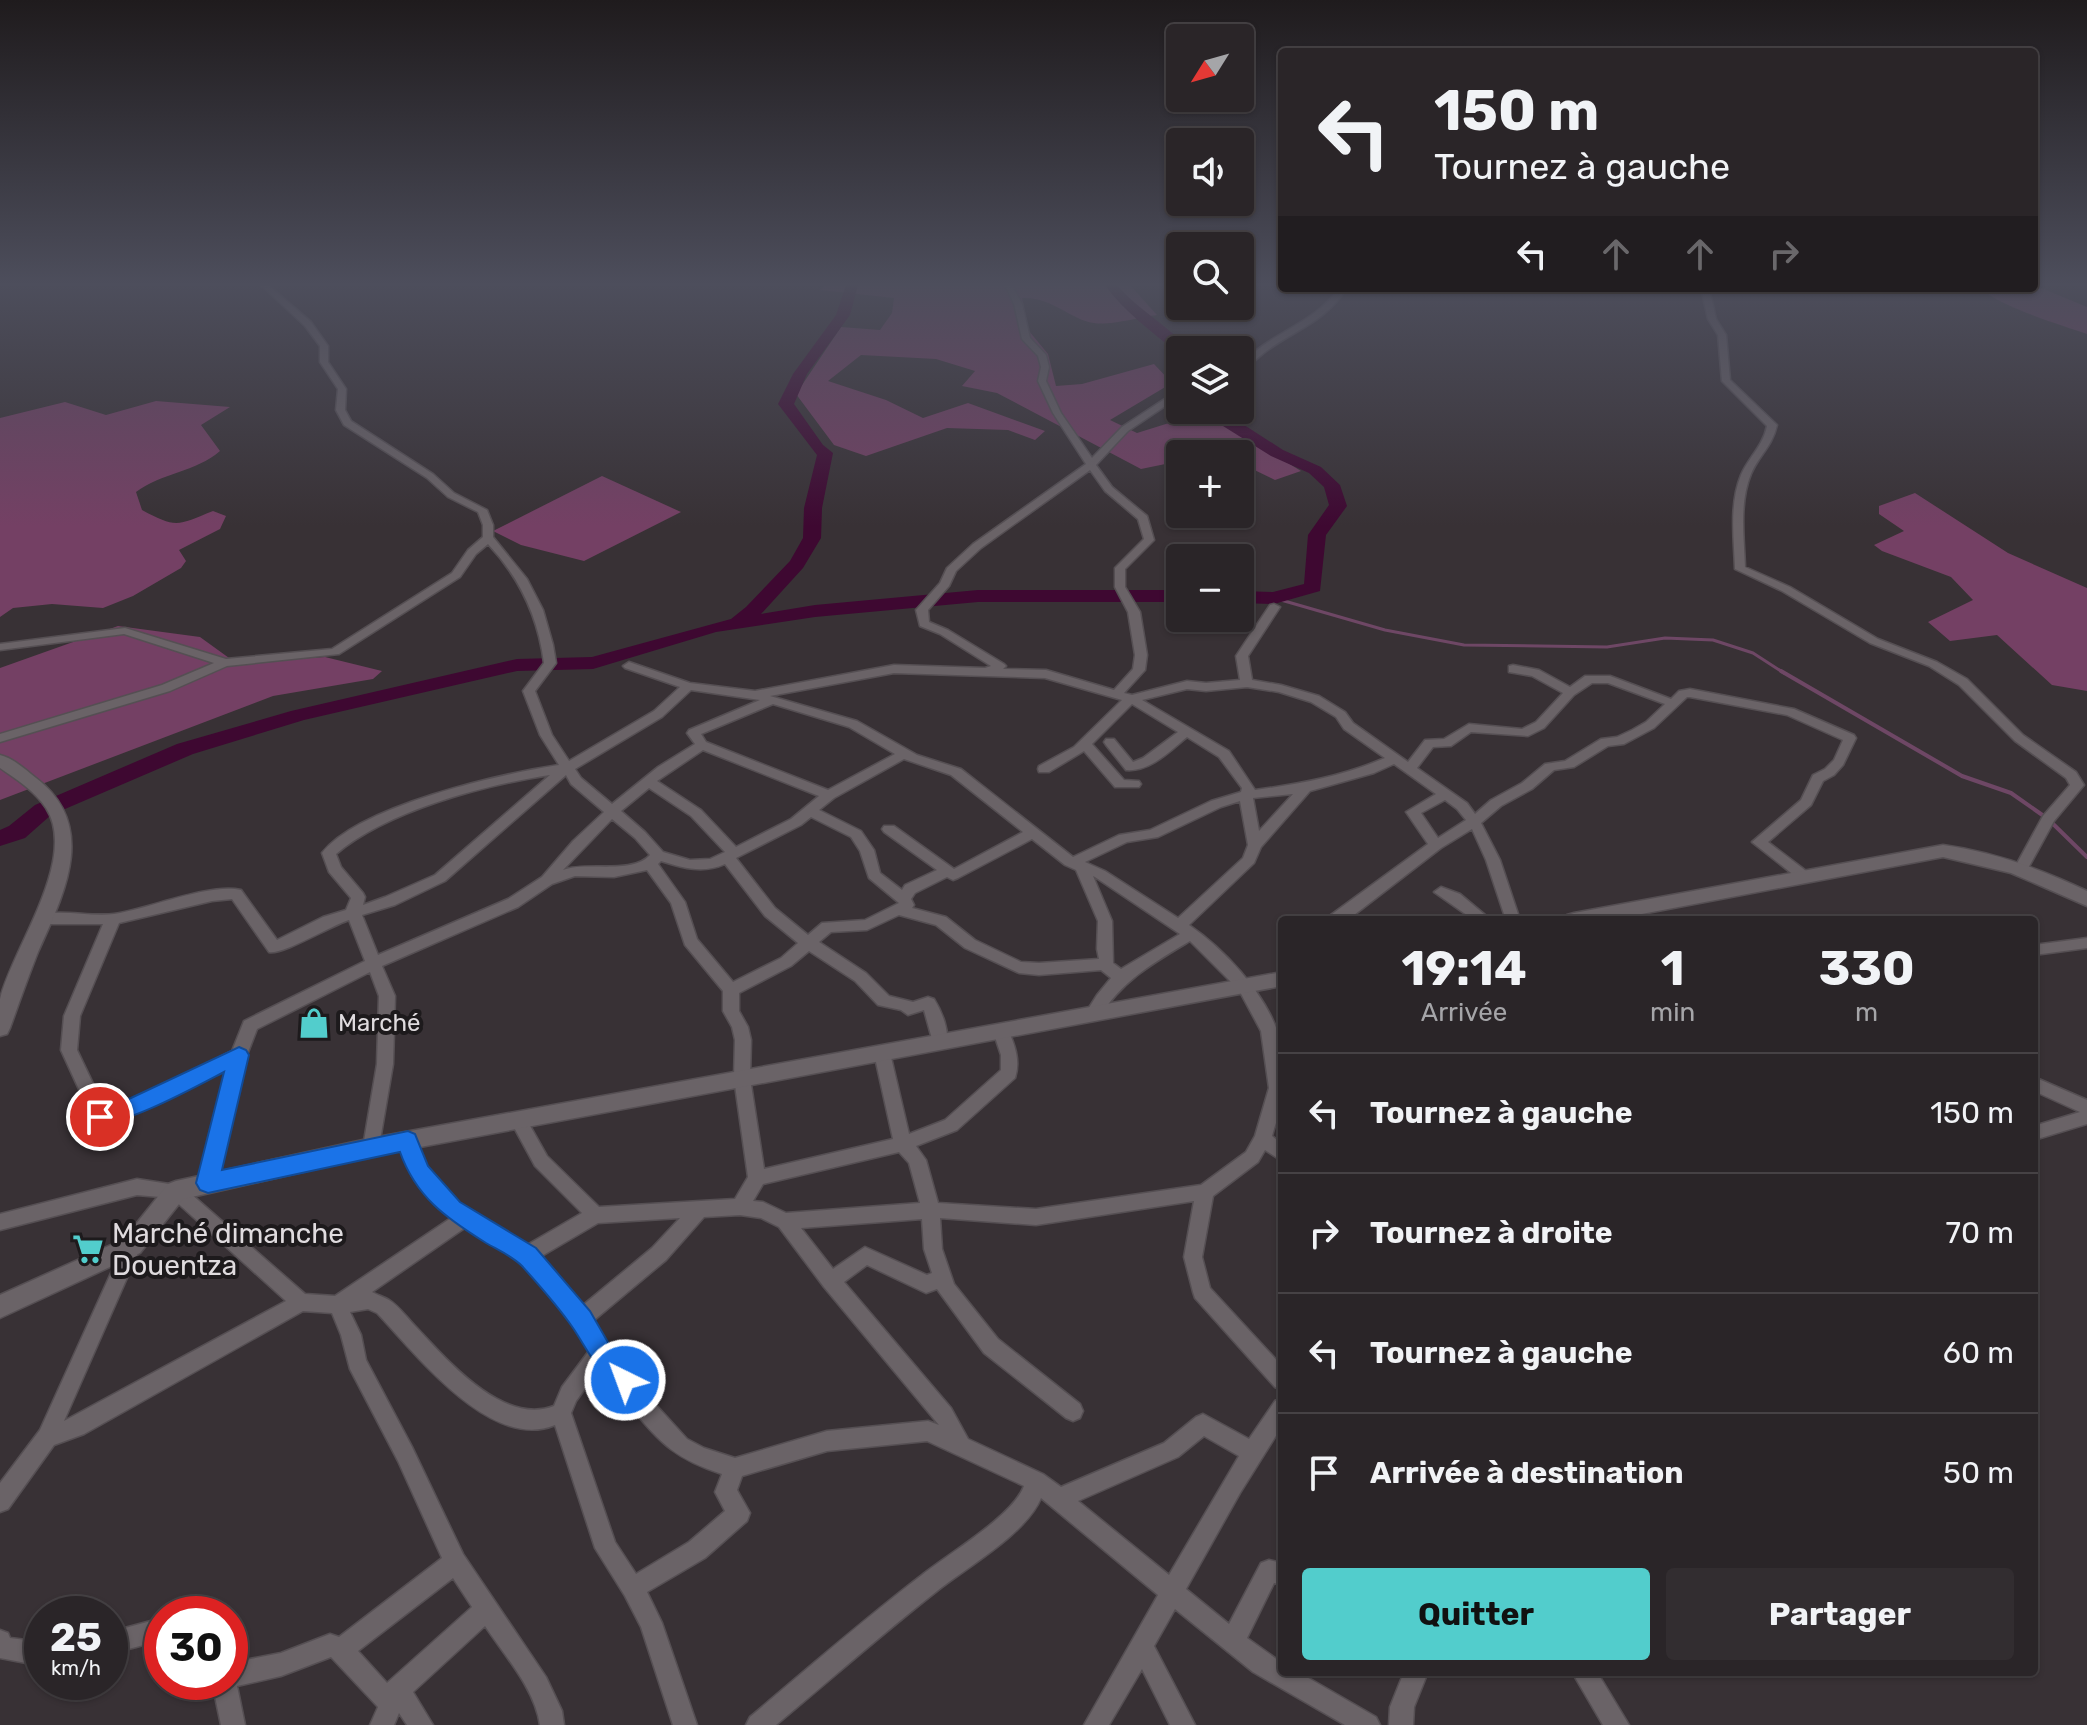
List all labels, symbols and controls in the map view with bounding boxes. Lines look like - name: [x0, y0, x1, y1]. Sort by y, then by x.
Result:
- north arrow: [1166, 24, 1254, 112]
- map controls: [1166, 24, 1254, 632]
- text: 150 m: [1434, 78, 1599, 144]
- icon: left: [1302, 80, 1406, 184]
- button: sound: [1166, 128, 1254, 216]
- text: Tournez à gauche: [1434, 145, 1730, 188]
- button: search: [1166, 232, 1254, 320]
- icon: left: [1510, 232, 1554, 276]
- icon: ahead: [1594, 232, 1638, 276]
- icon: ahead: [1678, 232, 1722, 276]
- icon: right: [1762, 232, 1806, 276]
- button: layers: [1166, 336, 1254, 424]
- button: +: [1166, 440, 1254, 528]
- button: −: [1166, 544, 1254, 632]
- text: 19:14: [1401, 940, 1527, 997]
- text: 1: [1661, 940, 1685, 997]
- text: 330: [1819, 940, 1915, 997]
- text: Arrivée: [1421, 997, 1507, 1028]
- text: min: [1650, 997, 1695, 1028]
- text: m: [1855, 997, 1878, 1028]
- shop icon: Marché: [297, 1006, 331, 1040]
- place label: Marché: [338, 1009, 421, 1037]
- pin: [66, 1083, 134, 1151]
- icon: left: [1302, 1091, 1346, 1135]
- icon: arrive: [78, 1095, 122, 1139]
- text: Tournez à gauche: [1370, 1095, 1633, 1131]
- text: 150 m: [1930, 1095, 2014, 1131]
- icon: right: [1302, 1211, 1346, 1255]
- text: Tournez à droite: [1370, 1215, 1613, 1251]
- text: 70 m: [1946, 1215, 2014, 1251]
- place label: Marché dimanche Douentza: [112, 1217, 344, 1282]
- supermarket icon: Marché dimanche Douentza: [71, 1232, 105, 1266]
- icon: left: [1302, 1331, 1346, 1375]
- text: Tournez à gauche: [1370, 1335, 1633, 1371]
- text: 60 m: [1943, 1335, 2014, 1371]
- position arrow: [583, 1338, 667, 1422]
- icon: arrive: [1302, 1451, 1346, 1495]
- text: Arrivée à destination: [1370, 1455, 1684, 1491]
- text: 50 m: [1943, 1455, 2014, 1491]
- button: Quitter: [1302, 1568, 1650, 1660]
- button: Partager: [1666, 1568, 2014, 1660]
- speed limit sign: 30: [144, 1596, 248, 1700]
- text: 25: [50, 1614, 102, 1661]
- text: km/h: [51, 1656, 101, 1680]

